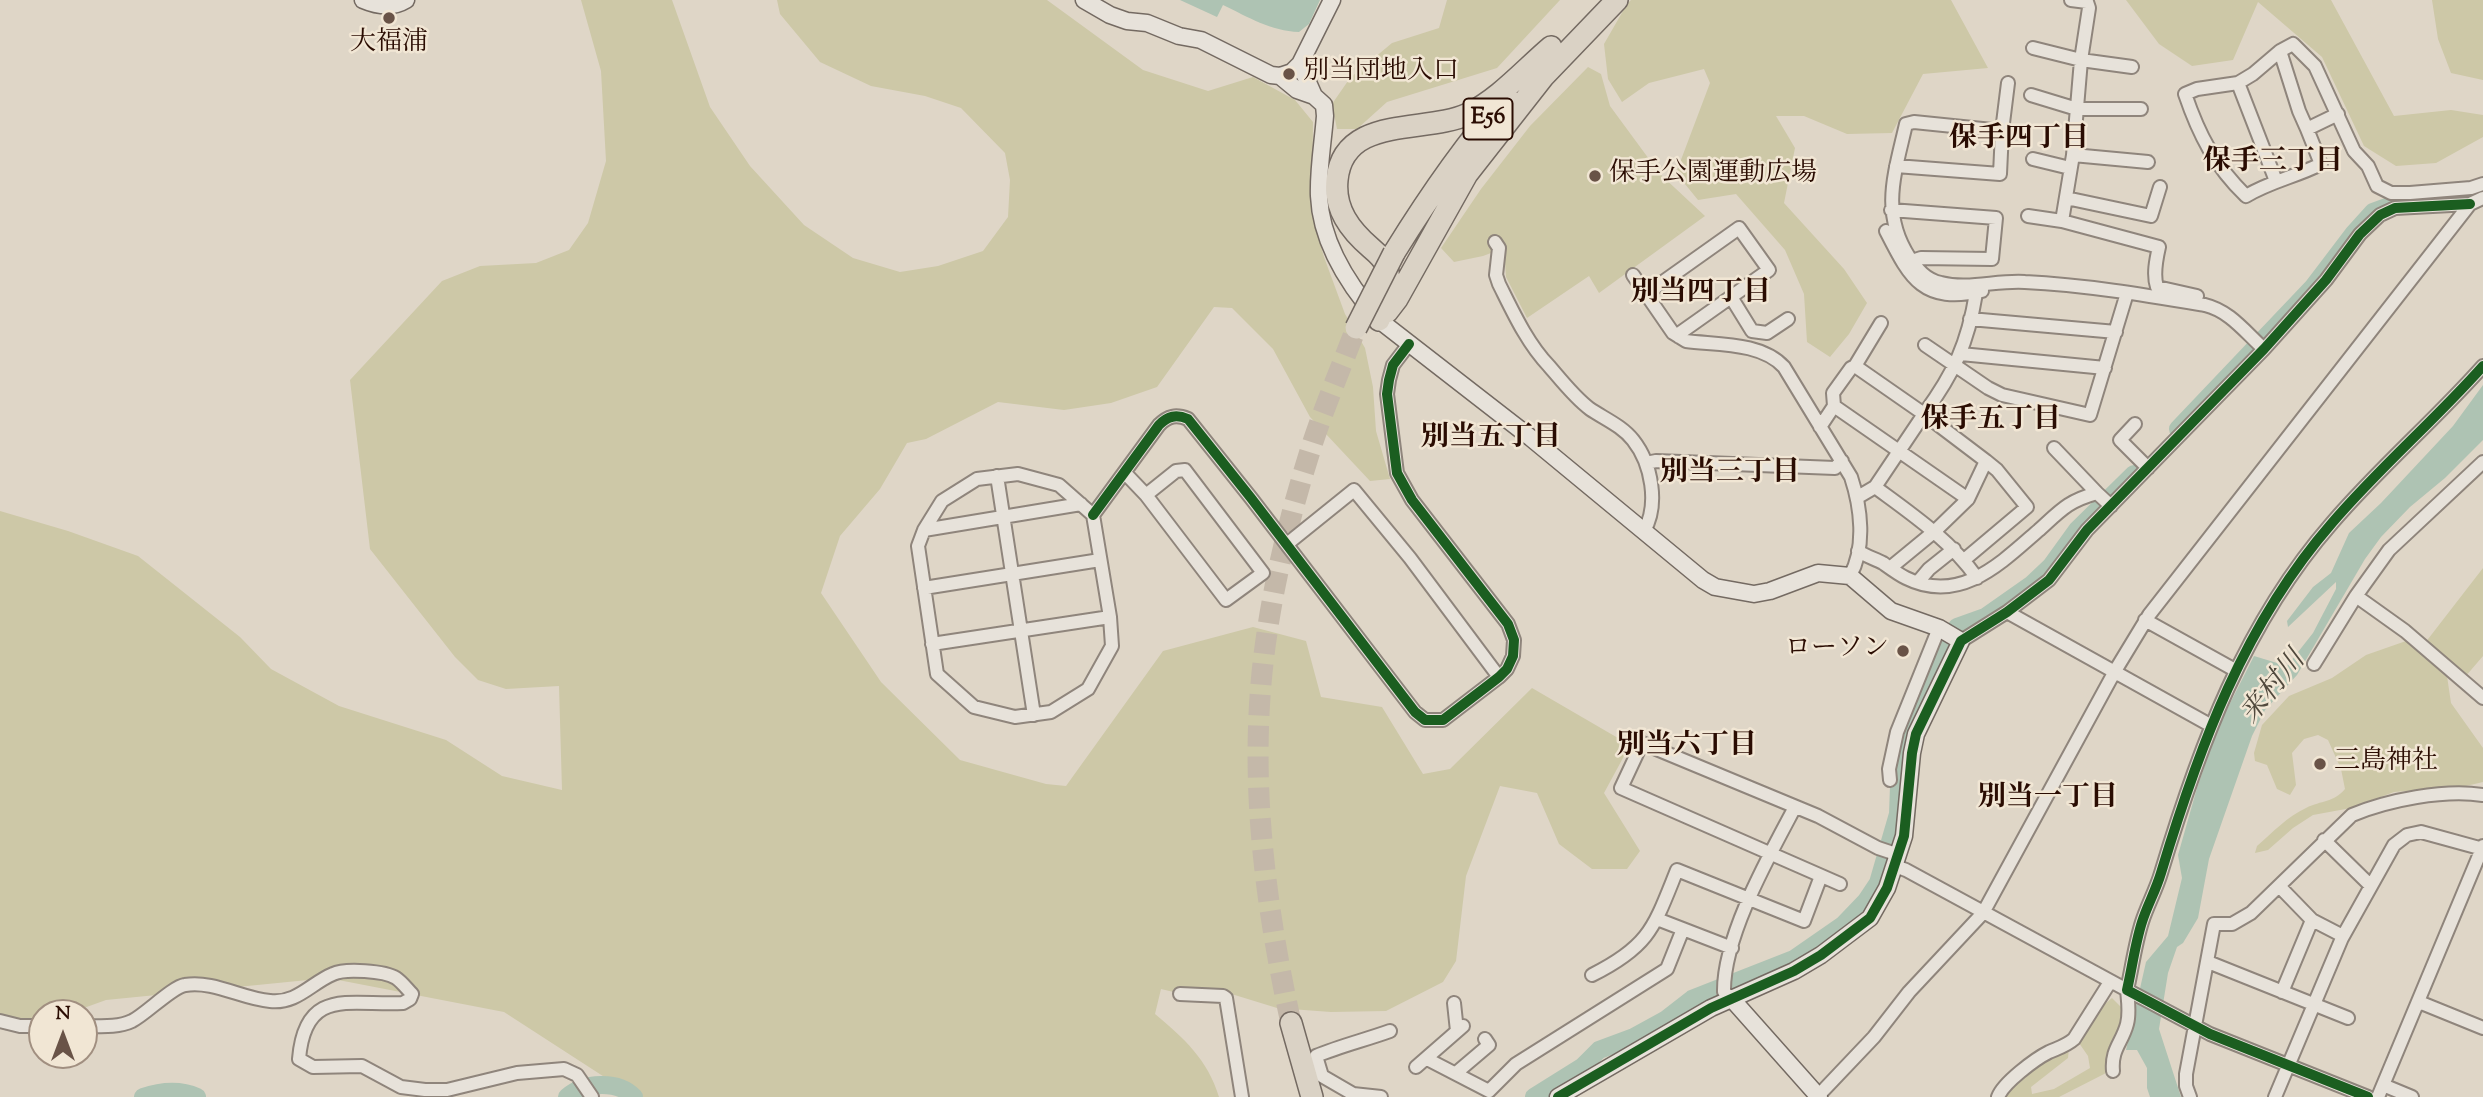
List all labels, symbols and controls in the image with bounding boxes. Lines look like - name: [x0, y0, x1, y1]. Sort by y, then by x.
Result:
- marker: 大福浦: [381, 10, 397, 26]
- place label: 大福浦: [350, 29, 428, 61]
- place label: 別当団地入口: [1303, 58, 1459, 90]
- marker: 別当団地入口: [1281, 66, 1297, 82]
- road number: E56: [1464, 98, 1512, 140]
- district label: 保手四丁目: [1949, 124, 2089, 158]
- district label: 保手三丁目: [2203, 147, 2343, 181]
- place label: 保手公園運動広場: [1609, 160, 1817, 192]
- marker: 保手公園運動広場: [1587, 168, 1603, 184]
- district label: 別当四丁目: [1631, 278, 1771, 312]
- district label: 保手五丁目: [1921, 405, 2061, 439]
- district label: 別当五丁目: [1421, 423, 1561, 457]
- district label: 別当三丁目: [1660, 458, 1800, 492]
- place label: ローソン: [1785, 635, 1889, 667]
- marker: ローソン: [1895, 643, 1911, 659]
- water label: 来村川: [2236, 646, 2314, 732]
- district label: 別当六丁目: [1617, 731, 1757, 765]
- place label: 三島神社: [2334, 748, 2438, 780]
- marker: 三島神社: [2312, 756, 2328, 772]
- district label: 別当一丁目: [1978, 783, 2118, 817]
- north arrow: [28, 999, 98, 1069]
- text: N: [55, 1001, 71, 1028]

